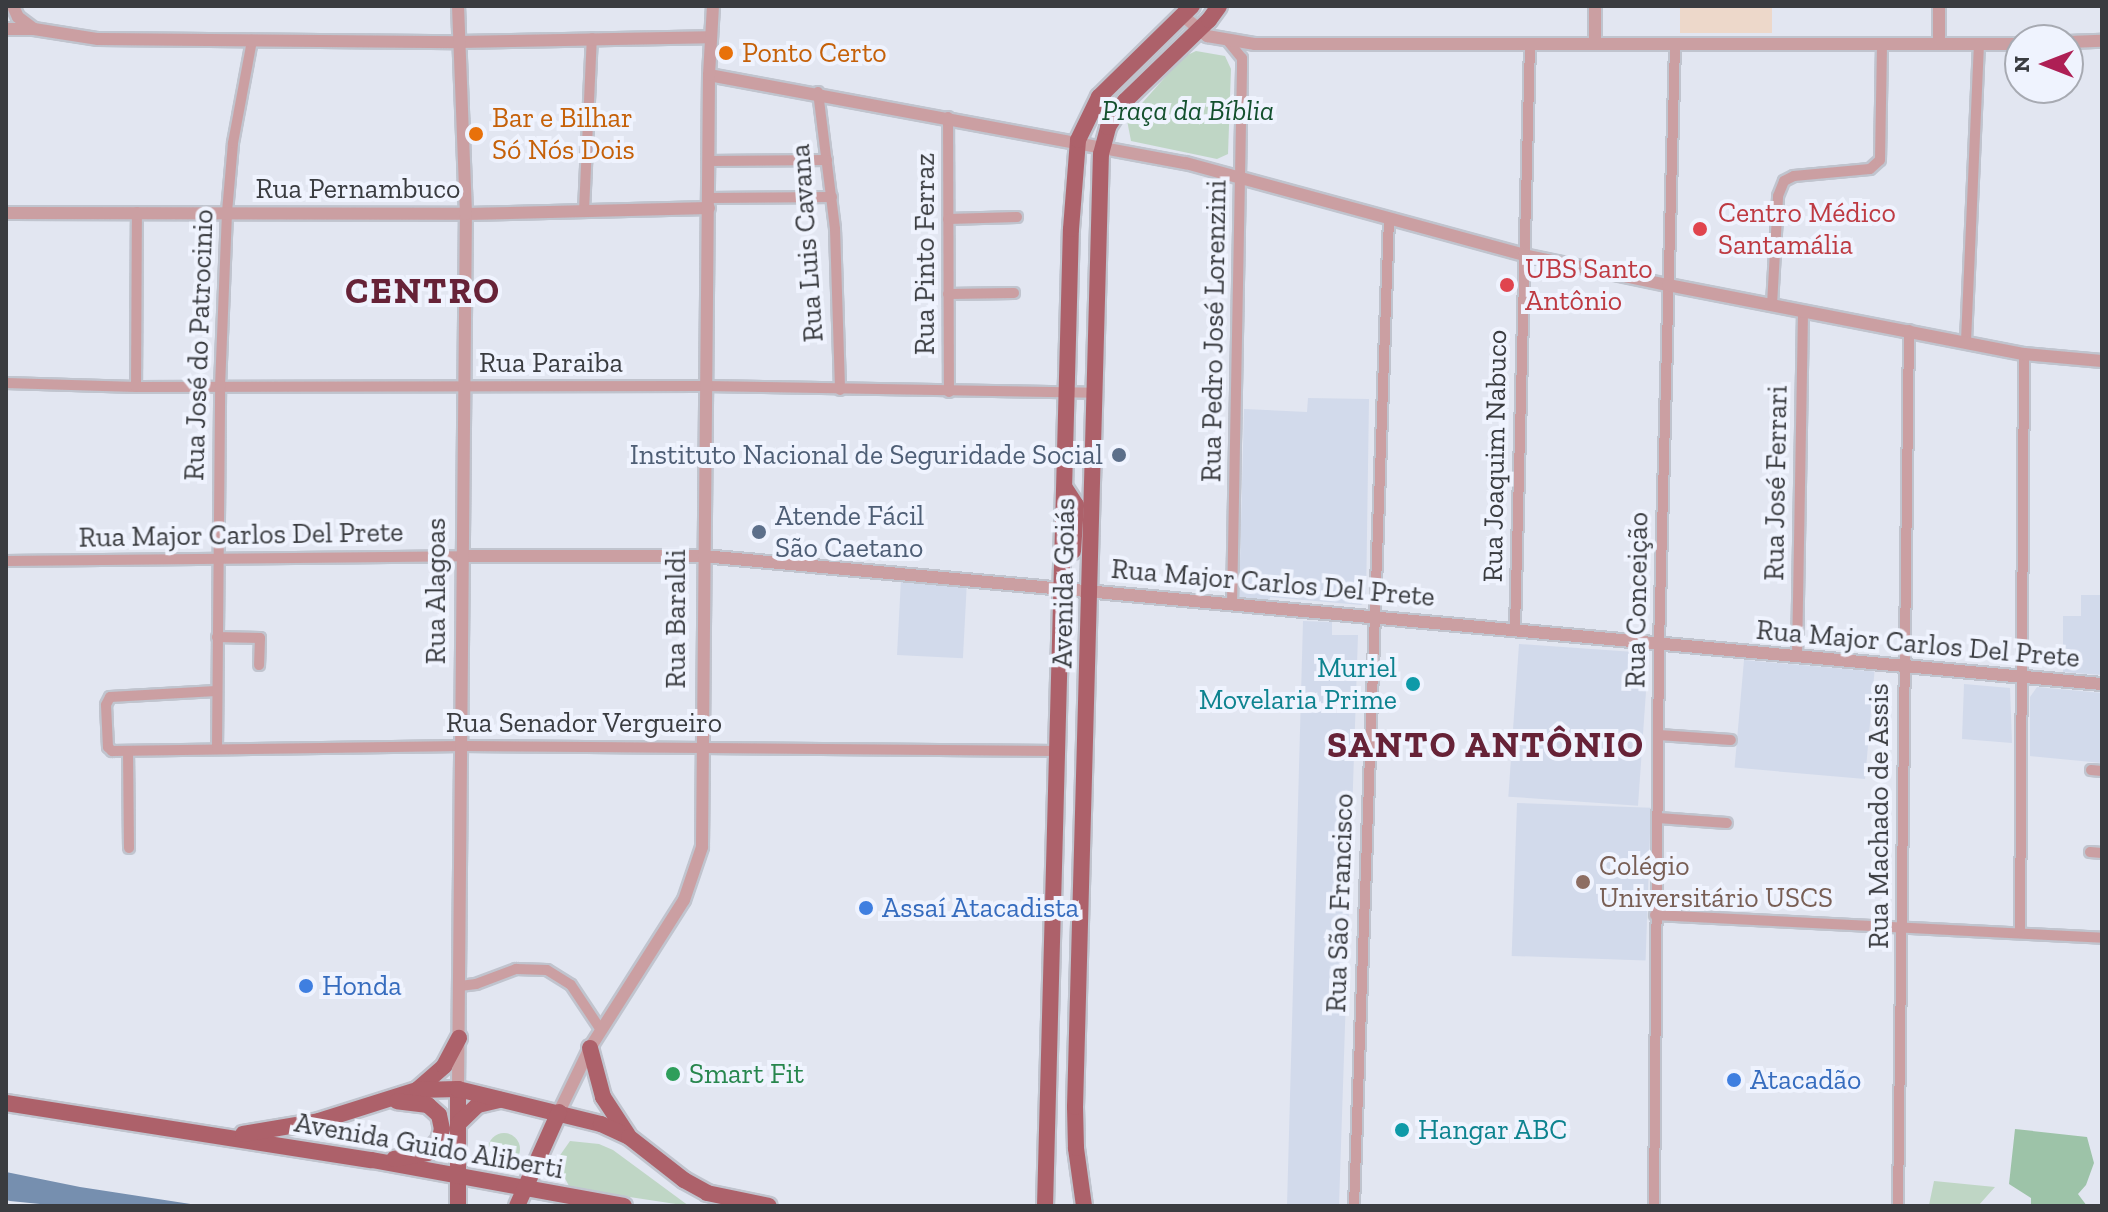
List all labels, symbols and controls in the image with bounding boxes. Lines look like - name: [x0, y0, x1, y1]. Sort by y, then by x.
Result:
- north arrow: [2004, 24, 2084, 104]
- place label: Ponto Certo: [742, 36, 887, 70]
- marker: Ponto Certo: [717, 44, 735, 62]
- text: N: [2008, 56, 2035, 72]
- park label: Praça da Bíblia: [1102, 94, 1274, 128]
- place label: Bar e Bilhar Só Nós Dois: [492, 101, 635, 167]
- marker: Bar e Bilhar Só Nós Dois: [467, 125, 485, 143]
- street label: Rua Luis Cavana: [783, 143, 831, 343]
- street label: Rua Pinto Ferraz: [908, 153, 942, 355]
- street label: Rua Pernambuco: [256, 172, 460, 206]
- street label: Rua Pedro José Lorenzini: [1195, 179, 1233, 483]
- place label: Centro Médico Santamália: [1718, 196, 1896, 262]
- street label: Rua José do Patrocinio: [177, 208, 221, 482]
- marker: Centro Médico Santamália: [1689, 218, 1711, 240]
- place label: UBS Santo Antônio: [1525, 252, 1653, 318]
- district label: CENTRO: [345, 269, 501, 313]
- marker: UBS Santo Antônio: [1496, 274, 1518, 296]
- street label: Rua Joaquim Nabuco: [1476, 329, 1514, 583]
- street label: Rua Paraiba: [479, 346, 623, 380]
- street label: Rua José Ferrari: [1757, 385, 1795, 581]
- place label: Instituto Nacional de Seguridade Social: [630, 438, 1103, 472]
- marker: Instituto Nacional de Seguridade Social: [1110, 446, 1128, 464]
- street label: Avenida Goiás: [1046, 498, 1082, 668]
- place label: Atende Fácil São Caetano: [775, 499, 924, 565]
- street label: Rua Conceição: [1619, 512, 1655, 688]
- street label: Rua Major Carlos Del Prete: [78, 515, 404, 555]
- street label: Rua Alagoas: [419, 517, 453, 665]
- marker: Atende Fácil São Caetano: [750, 523, 768, 541]
- street label: Rua Baraldi: [659, 549, 693, 689]
- street label: Rua Major Carlos Del Prete: [1110, 552, 1436, 614]
- street label: Rua Major Carlos Del Prete: [1755, 613, 2081, 675]
- place label: Muriel Movelaria Prime: [1199, 651, 1397, 717]
- marker: Muriel Movelaria Prime: [1404, 675, 1422, 693]
- street label: Rua Machado de Assis: [1862, 683, 1896, 949]
- street label: Rua Senador Vergueiro: [445, 706, 723, 740]
- district label: SANTO ANTÔNIO: [1326, 723, 1646, 767]
- street label: Rua São Francisco: [1319, 793, 1361, 1013]
- place label: Colégio Universitário USCS: [1599, 849, 1833, 915]
- marker: Colégio Universitário USCS: [1574, 873, 1592, 891]
- place label: Assaí Atacadista: [882, 891, 1080, 925]
- marker: Assaí Atacadista: [857, 899, 875, 917]
- place label: Honda: [322, 969, 402, 1003]
- marker: Honda: [297, 977, 315, 995]
- place label: Smart Fit: [689, 1057, 804, 1091]
- place label: Atacadão: [1750, 1063, 1861, 1097]
- marker: Smart Fit: [664, 1065, 682, 1083]
- marker: Atacadão: [1725, 1071, 1743, 1089]
- street label: Avenida Guido Aliberti: [291, 1106, 567, 1186]
- place label: Hangar ABC: [1418, 1113, 1569, 1147]
- marker: Hangar ABC: [1393, 1121, 1411, 1139]

